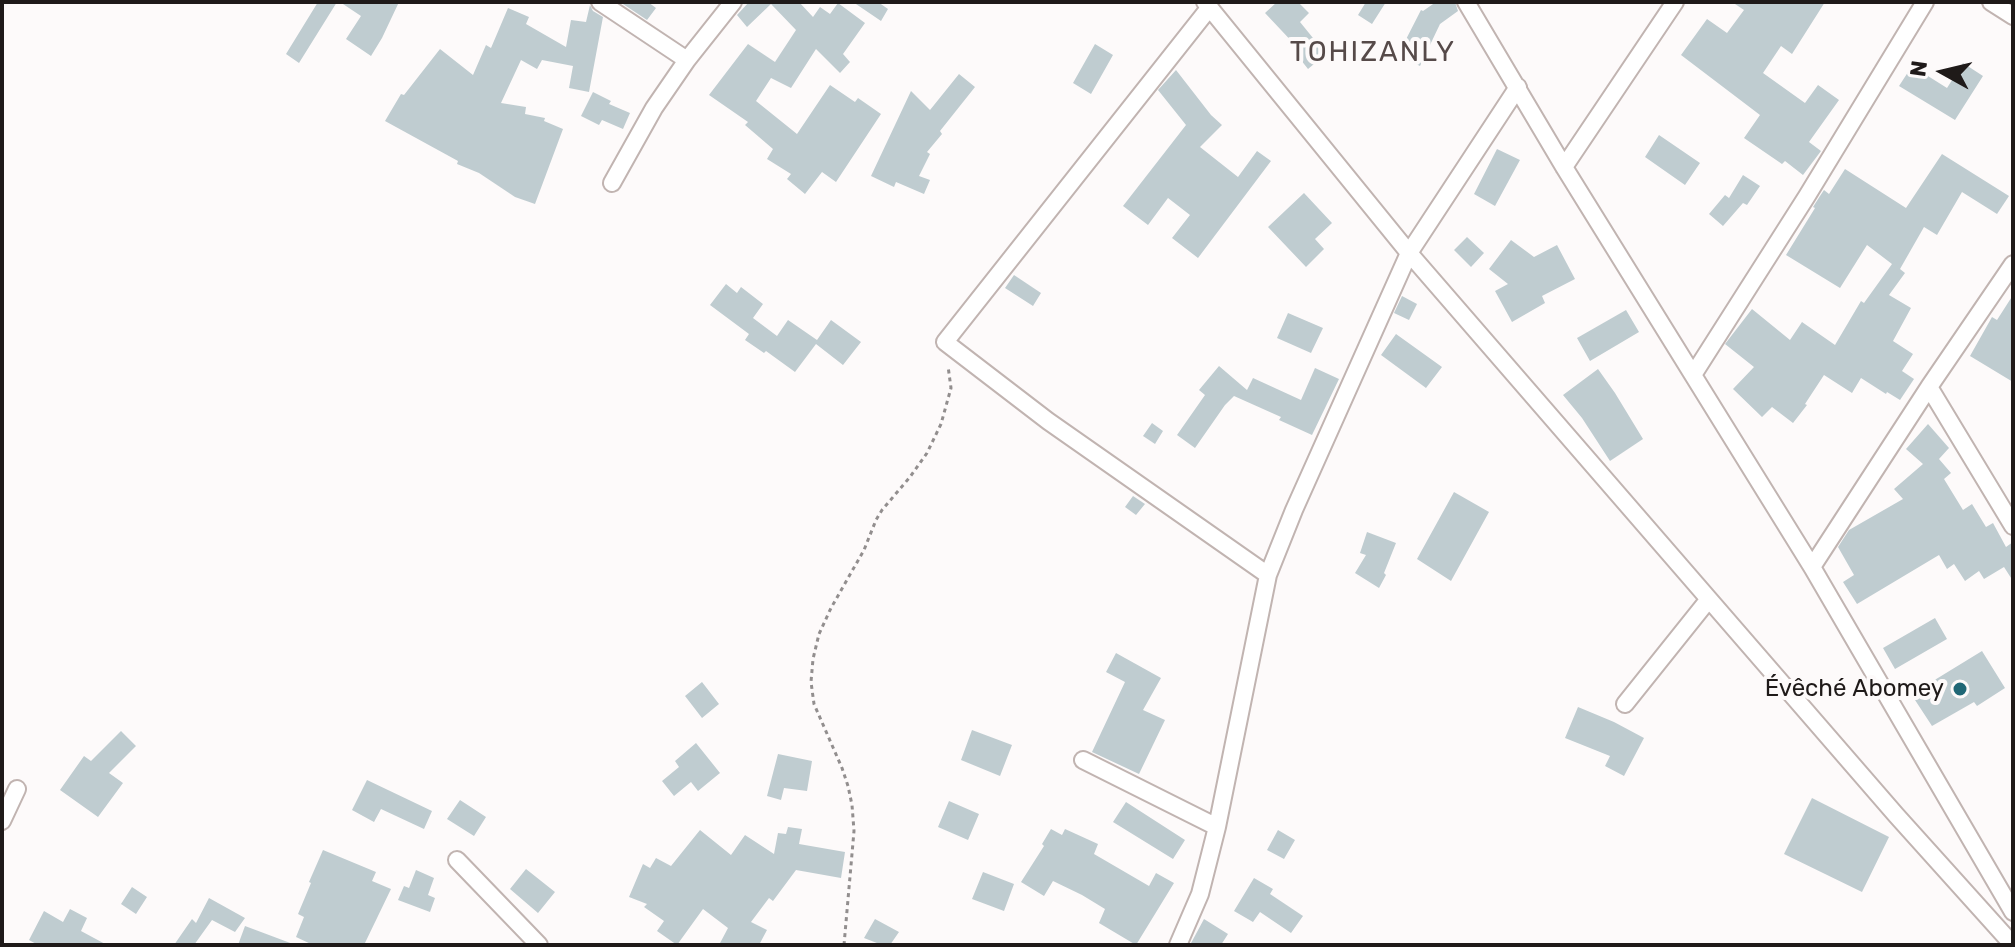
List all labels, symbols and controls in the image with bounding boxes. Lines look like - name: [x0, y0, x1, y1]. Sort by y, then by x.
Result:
- north arrow: [1903, 32, 1983, 112]
- district label: TOHIZANLY: [1290, 36, 1456, 70]
- text: N: [1904, 59, 1933, 78]
- place label: Évêché Abomey: [1765, 675, 1944, 703]
- marker: Évêché Abomey: [1951, 680, 1969, 698]

